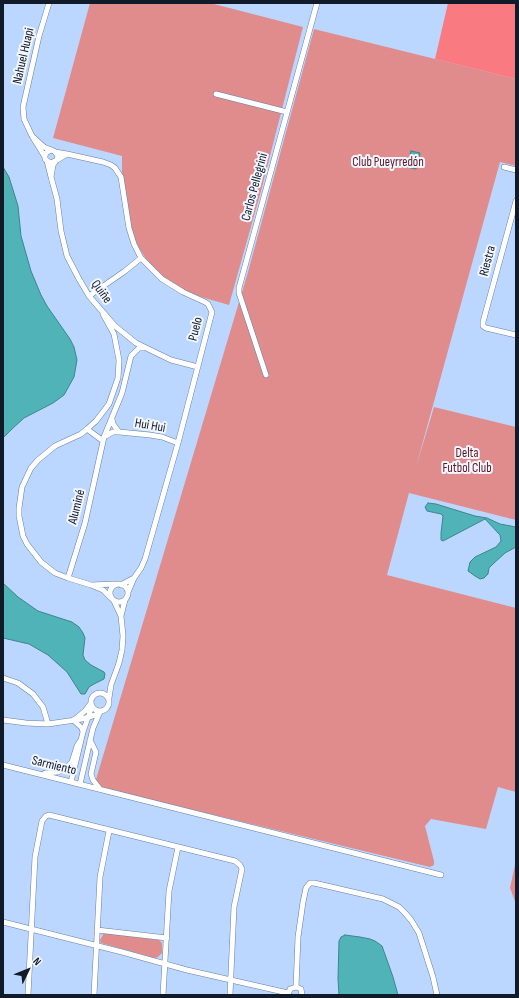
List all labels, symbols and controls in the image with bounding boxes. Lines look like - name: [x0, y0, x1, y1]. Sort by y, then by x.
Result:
- street label: Nahuel Huapi: [10, 26, 38, 86]
- street label: Carlos Pellegrini: [238, 151, 272, 223]
- park label: Club Pueyrredón: [352, 155, 424, 171]
- street label: Riestra: [476, 244, 500, 278]
- street label: Quiñe: [87, 277, 115, 307]
- street label: Puelo: [186, 315, 206, 343]
- street label: Hui Hui: [133, 416, 167, 436]
- park label: Delta Futbol Club: [442, 446, 492, 477]
- street label: Aluminé: [65, 488, 89, 526]
- street label: Sarmiento: [30, 753, 78, 779]
- north arrow: [8, 950, 48, 990]
- text: N: [30, 955, 44, 968]

